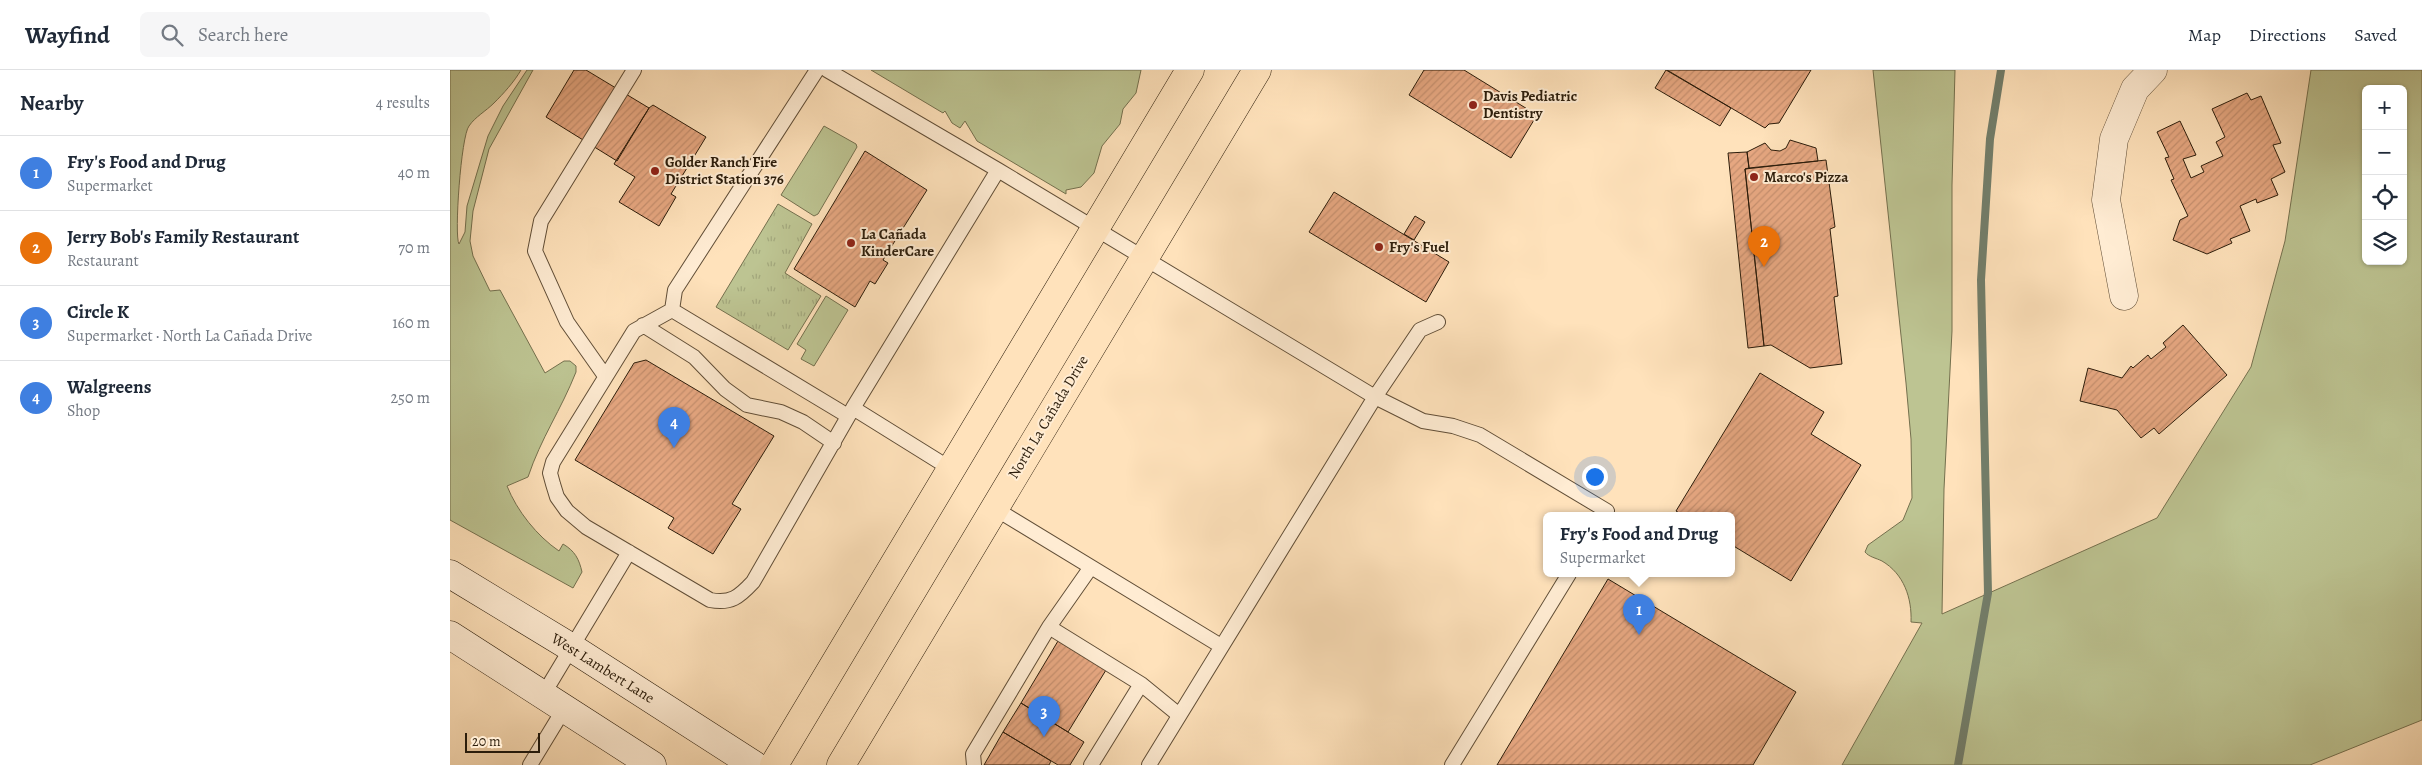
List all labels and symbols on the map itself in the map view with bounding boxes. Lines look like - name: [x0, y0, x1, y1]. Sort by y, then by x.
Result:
- place label: Davis Pediatric Dentistry: [1483, 86, 1577, 123]
- marker: Davis Pediatric Dentistry: [1467, 99, 1479, 111]
- place label: Golder Ranch Fire District Station 376: [665, 152, 784, 189]
- marker: Golder Ranch Fire District Station 376: [649, 165, 661, 177]
- place label: Marco's Pizza: [1764, 167, 1849, 187]
- marker: Marco's Pizza: [1748, 171, 1760, 183]
- place label: La Cañada KinderCare: [861, 224, 934, 261]
- pin: 2: [1748, 226, 1780, 267]
- marker: La Cañada KinderCare: [845, 237, 857, 249]
- place label: Fry's Fuel: [1389, 237, 1449, 257]
- marker: Fry's Fuel: [1373, 241, 1385, 253]
- street label: North La Cañada Drive: [1003, 351, 1093, 482]
- pin: 4: [658, 407, 690, 448]
- your location: [1582, 464, 1608, 490]
- pin: 1: [1623, 594, 1655, 635]
- street label: West Lambert Lane: [547, 628, 659, 708]
- pin: 3: [1028, 696, 1060, 737]
- scale bar: [465, 730, 540, 753]

